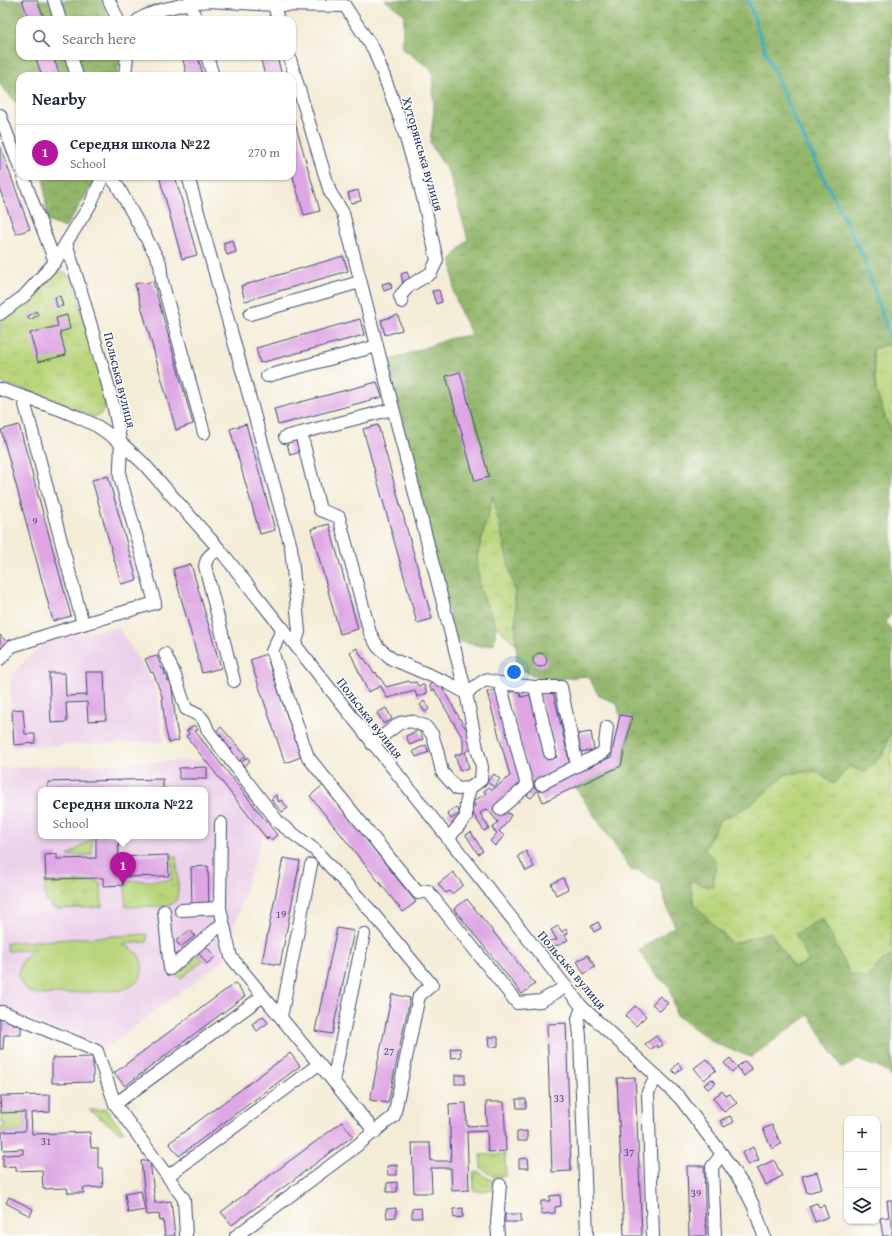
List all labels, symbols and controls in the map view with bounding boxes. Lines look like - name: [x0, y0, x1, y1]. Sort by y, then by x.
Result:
- search box: [16, 16, 296, 60]
- icon: search: [30, 27, 52, 49]
- text: Search here: [62, 28, 136, 49]
- text: Nearby: [32, 86, 86, 111]
- street label: Хуторянська вулиця: [398, 95, 449, 214]
- text: Середня школа №22: [70, 133, 210, 154]
- text: 1: [42, 143, 48, 162]
- text: 270 m: [248, 143, 280, 162]
- text: School: [70, 154, 106, 173]
- street label: Польська вулиця: [99, 330, 141, 430]
- house number: 9: [32, 513, 38, 529]
- your location: [504, 662, 524, 682]
- street label: Польська вулиця: [332, 674, 408, 763]
- popup: [38, 787, 208, 839]
- text: Середня школа №22: [53, 793, 193, 814]
- text: School: [53, 814, 89, 833]
- pin: 1: [110, 852, 136, 885]
- house number: 19: [276, 906, 286, 922]
- street label: Польська вулиця: [533, 926, 611, 1014]
- house number: 27: [384, 1043, 394, 1059]
- house number: 33: [554, 1090, 564, 1106]
- map controls: [844, 1116, 880, 1224]
- button: +: [844, 1116, 880, 1152]
- house number: 31: [41, 1133, 51, 1149]
- house number: 37: [624, 1144, 634, 1160]
- button: −: [844, 1152, 880, 1188]
- house number: 39: [691, 1185, 701, 1201]
- button: layers: [844, 1188, 880, 1224]

